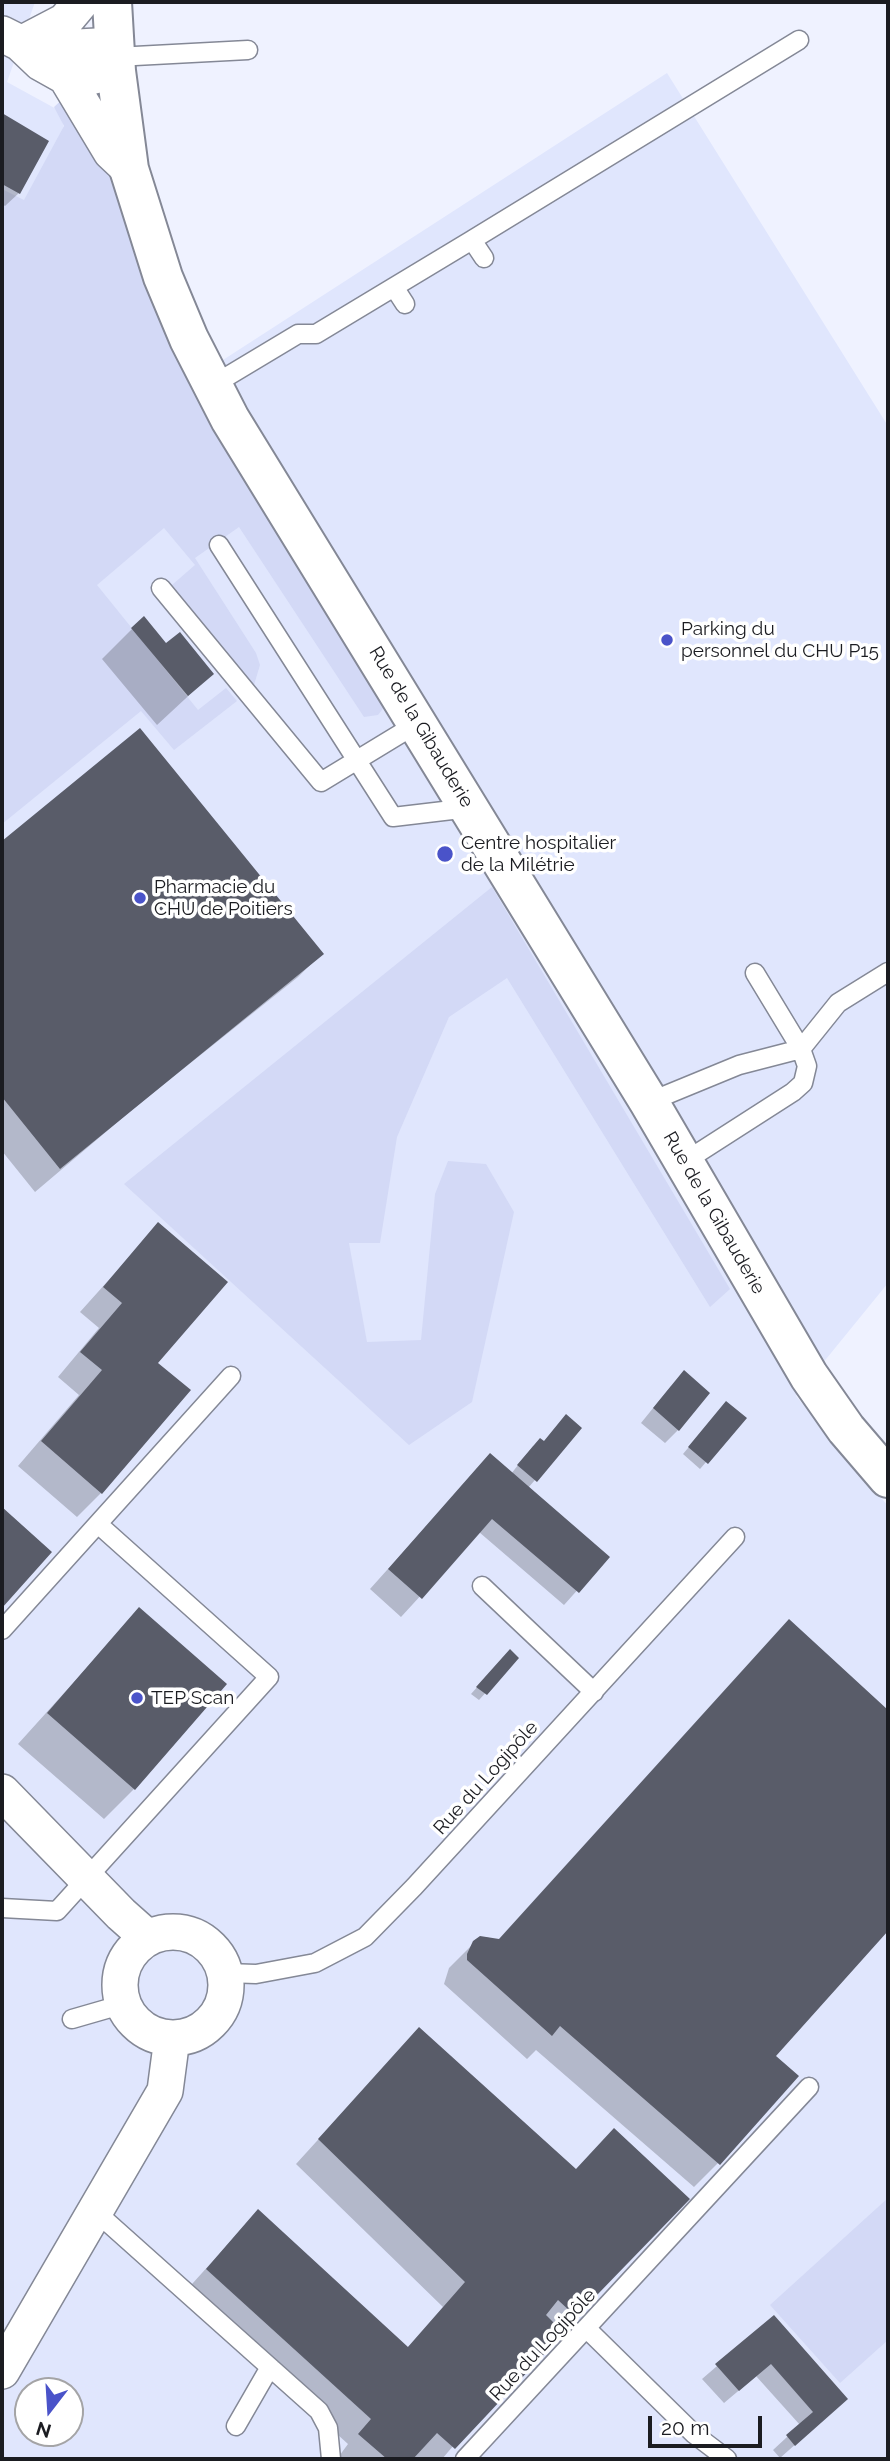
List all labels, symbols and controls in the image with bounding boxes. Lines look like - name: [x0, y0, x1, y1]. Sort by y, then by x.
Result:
- place label: Parking du personnel du CHU P15: [681, 618, 879, 662]
- marker: Parking du personnel du CHU P15: [659, 632, 675, 648]
- street label: Rue de la Gibauderie: [364, 642, 478, 812]
- place label: Centre hospitalier de la Milétrie: [461, 832, 616, 876]
- marker: Centre hospitalier de la Milétrie: [435, 844, 455, 864]
- place label: Pharmacie du CHU de Poitiers: [154, 876, 293, 920]
- marker: Pharmacie du CHU de Poitiers: [132, 890, 148, 906]
- street label: Rue de la Gibauderie: [658, 1128, 770, 1298]
- place label: TEP Scan: [151, 1687, 234, 1709]
- marker: TEP Scan: [129, 1690, 145, 1706]
- street label: Rue du Logipôle: [429, 1717, 543, 1839]
- street label: Rue du Logipôle: [485, 2284, 601, 2406]
- north arrow: [14, 2377, 84, 2447]
- scale bar: [652, 2402, 766, 2446]
- text: 20 m: [661, 2415, 709, 2440]
- text: N: [33, 2418, 54, 2443]

